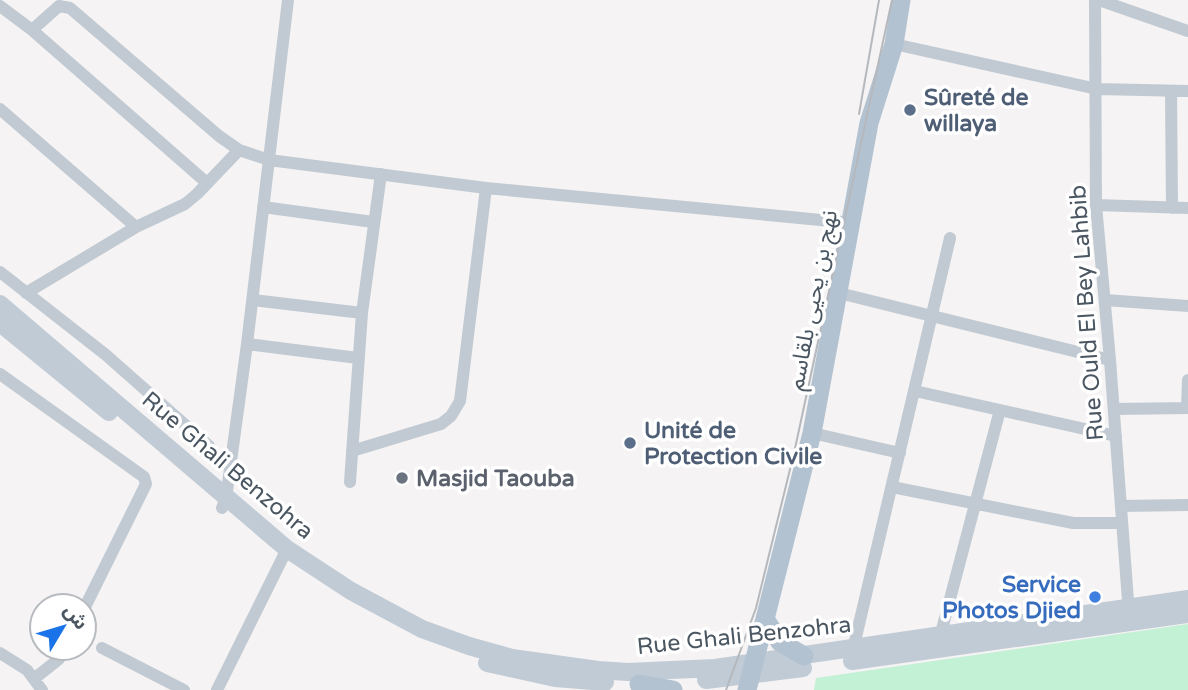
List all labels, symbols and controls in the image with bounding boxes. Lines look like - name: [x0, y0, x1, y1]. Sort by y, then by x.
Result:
- place label: Sûreté de willaya: [924, 84, 1029, 138]
- marker: Sûreté de willaya: [902, 102, 918, 118]
- street label: Rue Ould El Bey Lahbib: [1064, 184, 1110, 442]
- street label: نهج بن يحيى بلقاسم: [782, 208, 846, 393]
- street label: Rue Ghali Benzohra: [136, 386, 319, 546]
- place label: Unité de Protection Civile: [644, 417, 822, 471]
- marker: Unité de Protection Civile: [622, 435, 638, 451]
- place label: Masjid Taouba: [416, 465, 575, 493]
- marker: Masjid Taouba: [394, 470, 410, 486]
- place label: Service Photos Djied: [942, 571, 1081, 625]
- marker: Service Photos Djied: [1087, 589, 1103, 605]
- north arrow: [28, 592, 98, 662]
- text: ش: [59, 600, 92, 634]
- street label: Rue Ghali Benzohra: [636, 611, 853, 661]

